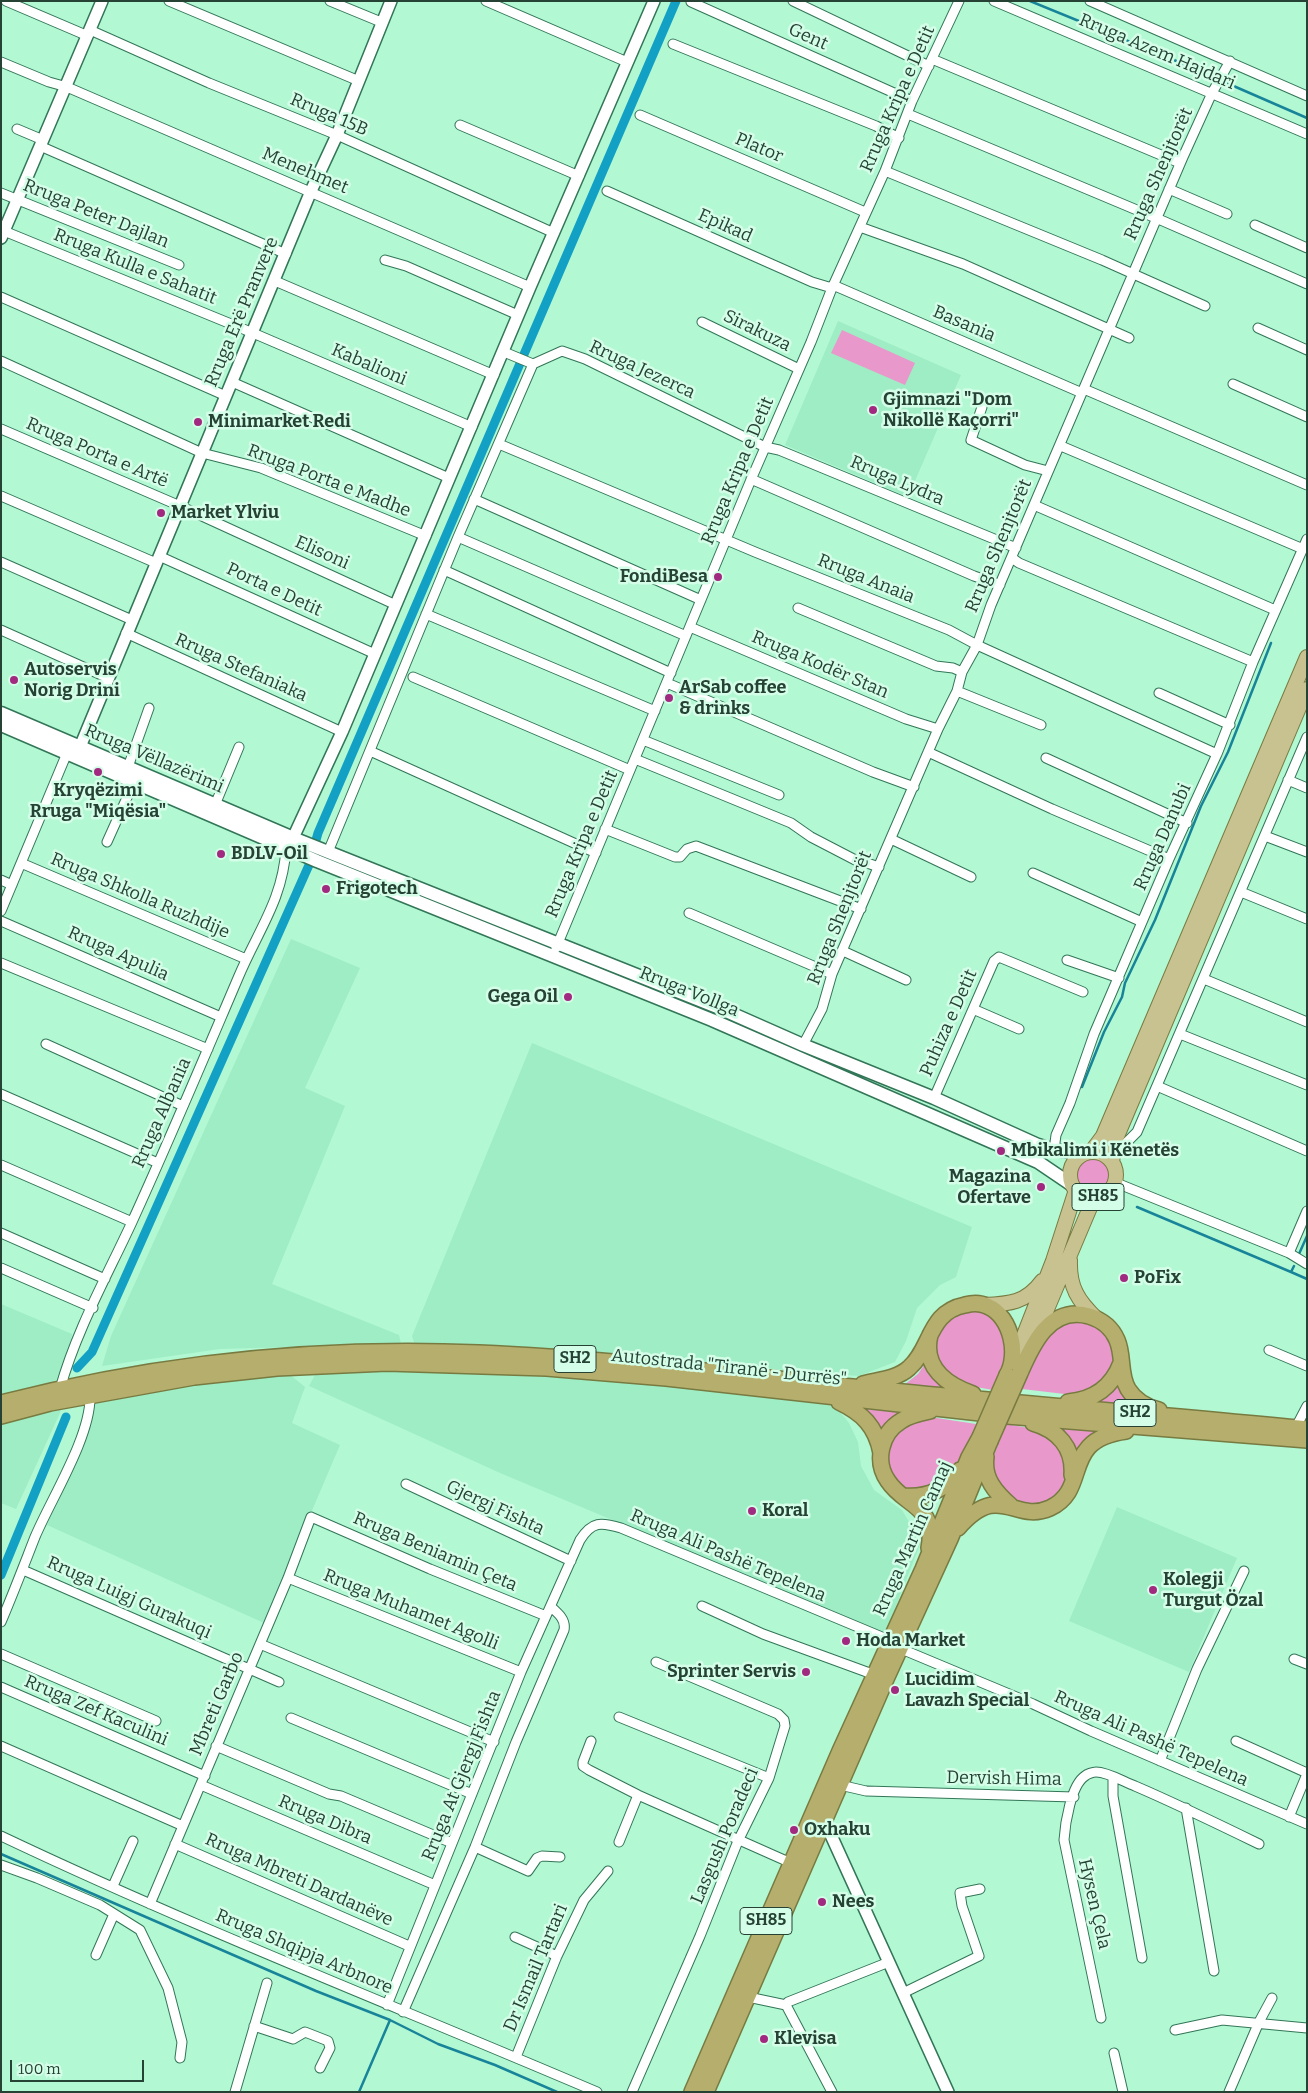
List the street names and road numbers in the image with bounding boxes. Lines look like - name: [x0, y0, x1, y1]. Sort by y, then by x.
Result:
- street label: Rruga Azem Hajdari: [1076, 9, 1238, 95]
- street label: Gent: [785, 19, 831, 55]
- street label: Rruga Kripa e Detit: [856, 22, 940, 176]
- street label: Rruga 15B: [287, 89, 371, 141]
- street label: Rruga Shenjtorët: [1120, 104, 1198, 244]
- street label: Plator: [732, 128, 786, 168]
- street label: Menehmet: [259, 143, 351, 199]
- street label: Rruga Peter Dajlan: [20, 175, 172, 253]
- street label: Epikad: [694, 204, 756, 248]
- street label: Rruga Kulla e Sahatit: [50, 224, 220, 310]
- street label: Rruga Erë Pranvere: [201, 234, 283, 390]
- street label: Basania: [929, 301, 999, 347]
- street label: Sirakuza: [720, 305, 794, 357]
- street label: Rruga Jezerca: [586, 336, 698, 404]
- street label: Kabalioni: [328, 339, 410, 391]
- street label: Rruga Kripa e Detit: [697, 394, 779, 548]
- street label: Rruga Porta e Artë: [23, 413, 171, 493]
- street label: Rruga Porta e Madhe: [244, 440, 414, 522]
- street label: Rruga Lydra: [847, 452, 947, 510]
- street label: Rruga Shenjtorët: [961, 476, 1037, 616]
- street label: Elisoni: [291, 531, 353, 575]
- street label: Rruga Anaia: [814, 550, 918, 608]
- street label: Porta e Detit: [223, 558, 325, 622]
- street label: Rruga Kodër Stan: [748, 626, 892, 704]
- street label: Rruga Stefaniaka: [172, 629, 310, 707]
- street label: Rruga Vëllazërimi: [81, 720, 227, 798]
- street label: Rruga Kripa e Detit: [541, 767, 623, 921]
- street label: Rruga Danubi: [1130, 780, 1196, 894]
- street label: Rruga Shkolla Ruzhdije: [47, 848, 233, 944]
- street label: Rruga Shenjtorët: [803, 848, 877, 988]
- street label: Rruga Apulia: [64, 922, 172, 986]
- street label: Rruga Vollga: [636, 962, 742, 1022]
- street label: Puhiza e Detit: [916, 966, 982, 1080]
- street label: Rruga Albania: [128, 1055, 196, 1171]
- road number: SH85: [1072, 1184, 1124, 1210]
- street label: Autostrada "Tiranë - Durrës": [610, 1345, 848, 1391]
- road number: SH2: [554, 1346, 596, 1372]
- road number: SH2: [1114, 1400, 1156, 1426]
- street label: Rruga Martin Camaj: [869, 1458, 957, 1620]
- street label: Gjergj Fishta: [442, 1476, 548, 1540]
- street label: Rruga Ali Pashë Tepelena: [627, 1505, 829, 1607]
- street label: Rruga Beniamin Çeta: [350, 1508, 520, 1596]
- street label: Rruga Luigj Gurakuqi: [43, 1552, 215, 1644]
- street label: Rruga Muhamet Agolli: [320, 1565, 502, 1655]
- street label: Mbreti Garbo: [185, 1649, 249, 1759]
- street label: Rruga Zef Kaculini: [21, 1671, 171, 1751]
- street label: Rruga Ali Pashë Tepelena: [1051, 1686, 1251, 1792]
- street label: Rruga At Gjergj Fishta: [418, 1688, 506, 1864]
- street label: Lasgush Poradeci: [687, 1765, 763, 1907]
- street label: Dervish Hima: [946, 1767, 1062, 1791]
- street label: Rruga Dibra: [275, 1791, 375, 1849]
- street label: Rruga Mbreti Dardanëve: [202, 1829, 396, 1931]
- street label: Hysen Çela: [1073, 1857, 1115, 1951]
- street label: Dr Ismail Tartari: [499, 1901, 573, 2035]
- street label: Rruga Shqipja Arbnore: [212, 1905, 396, 1999]
- road number: SH85: [740, 1908, 792, 1934]

